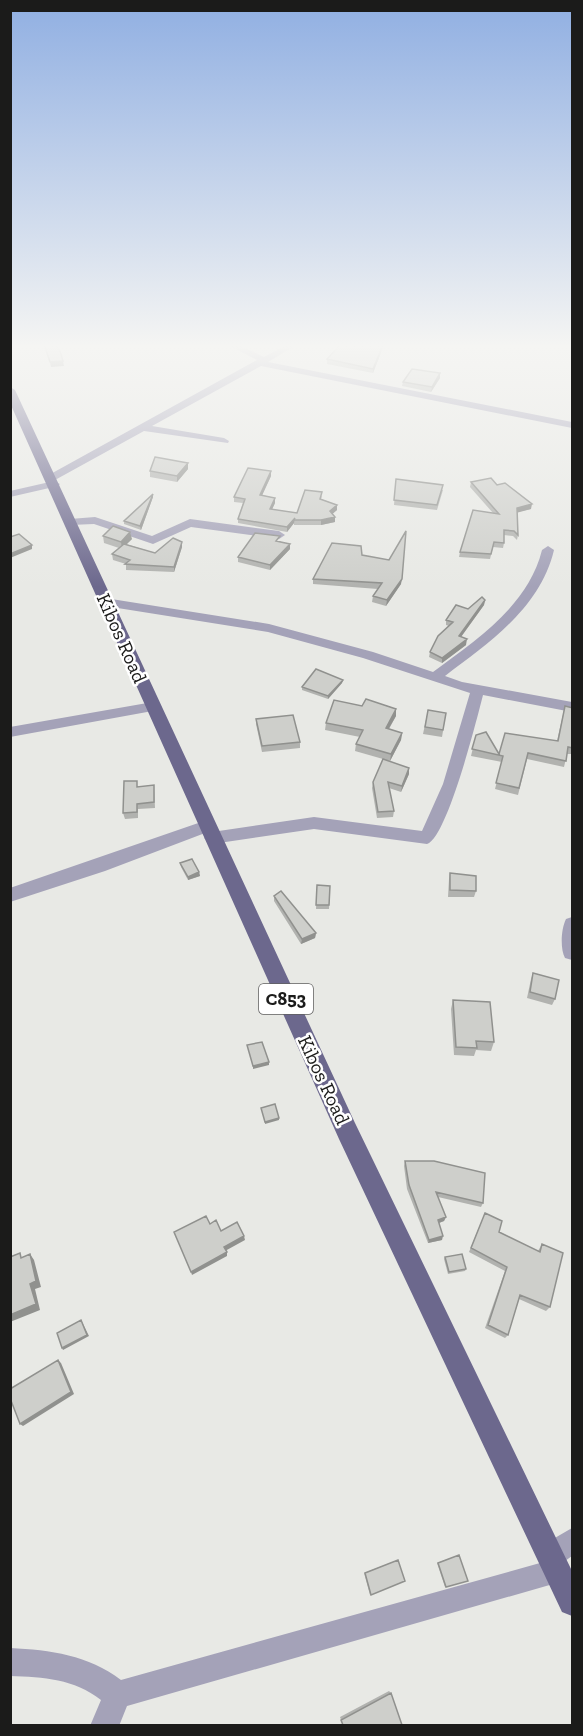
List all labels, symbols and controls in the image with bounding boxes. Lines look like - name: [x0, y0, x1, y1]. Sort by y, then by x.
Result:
- street label: Kibos Road: [92, 589, 152, 687]
- road number: C853: [259, 984, 313, 1014]
- street label: Kibos Road: [293, 1032, 355, 1128]

